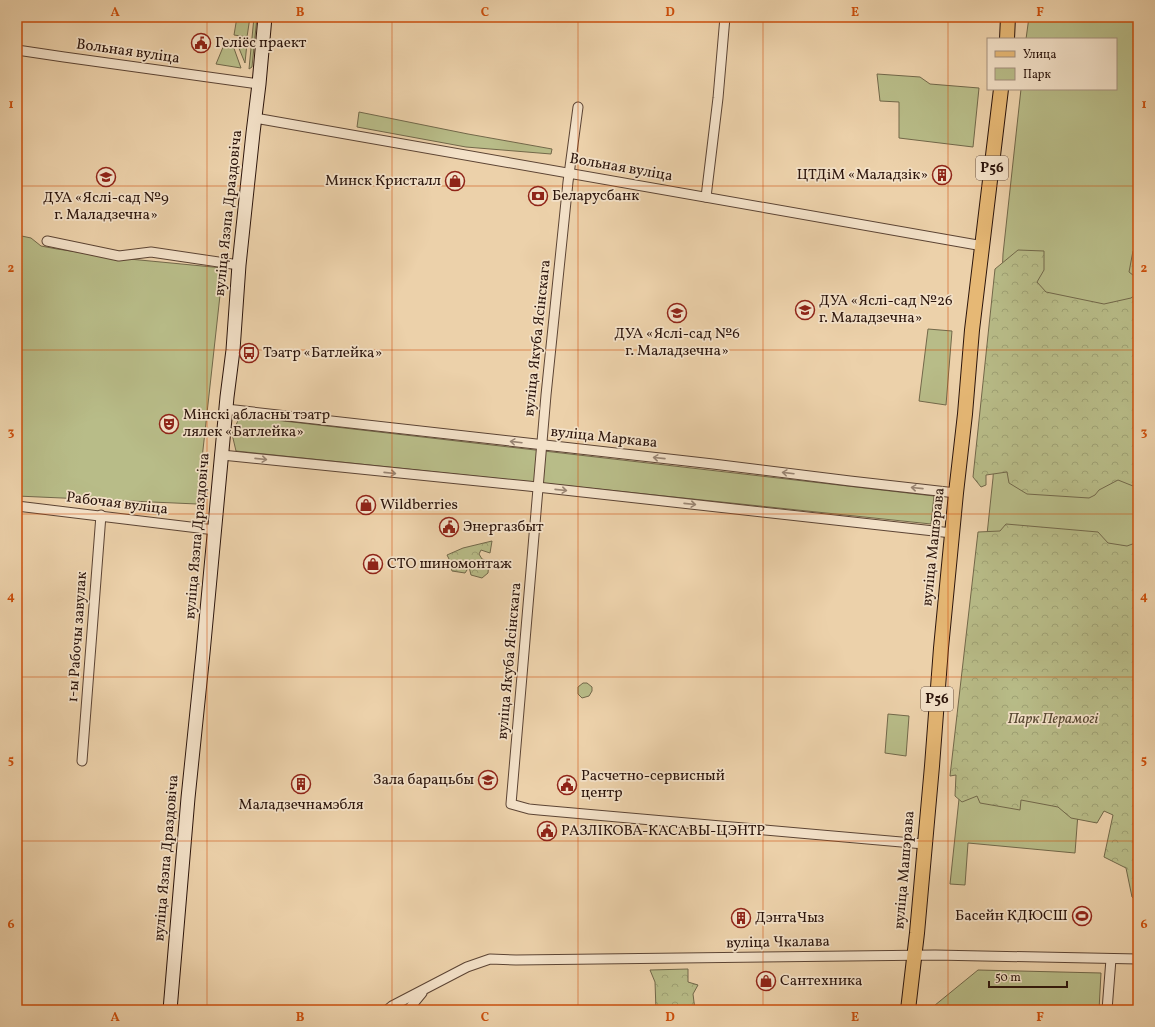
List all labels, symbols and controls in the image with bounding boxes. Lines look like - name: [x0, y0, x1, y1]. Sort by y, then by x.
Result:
- text: A: [110, 4, 120, 22]
- text: B: [296, 4, 305, 22]
- text: C: [481, 4, 489, 22]
- text: D: [665, 4, 675, 22]
- text: E: [851, 4, 859, 22]
- text: F: [1036, 4, 1044, 22]
- public building icon: Геліёс праект: [190, 32, 212, 54]
- place label: Геліёс праект: [215, 33, 307, 54]
- street label: Вольная вуліца: [75, 34, 181, 70]
- legend: [987, 38, 1117, 90]
- text: Улица: [1023, 47, 1056, 63]
- text: Парк: [1023, 67, 1051, 83]
- text: 1: [8, 96, 14, 114]
- text: 1: [1141, 96, 1147, 114]
- street label: вуліца Язэпа Драздовіча: [210, 129, 248, 297]
- street label: Вольная вуліца: [568, 149, 674, 187]
- road number: Р56: [976, 156, 1008, 180]
- building icon: ЦТДіМ «Маладзік»: [931, 164, 953, 186]
- place label: ЦТДіМ «Маладзік»: [797, 165, 928, 186]
- school or university icon: ДУА «Яслі-сад №9 г. Маладзечна»: [95, 166, 117, 188]
- shop icon: Минск Кристалл: [444, 170, 466, 192]
- place label: Минск Кристалл: [325, 171, 441, 192]
- bank icon: Беларусбанк: [527, 185, 549, 207]
- place label: Беларусбанк: [552, 186, 639, 207]
- place label: ДУА «Яслі-сад №9 г. Маладзечна»: [43, 188, 169, 226]
- street label: вуліца Якуба Ясінскага: [519, 259, 557, 417]
- text: 2: [8, 260, 15, 278]
- text: 2: [1141, 260, 1148, 278]
- place label: ДУА «Яслі-сад №26 г. Маладзечна»: [819, 291, 953, 329]
- school or university icon: ДУА «Яслі-сад №26 г. Маладзечна»: [794, 299, 816, 321]
- school or university icon: ДУА «Яслі-сад №6 г. Маладзечна»: [666, 302, 688, 324]
- place label: ДУА «Яслі-сад №6 г. Маладзечна»: [614, 324, 740, 362]
- bus stop icon: Тэатр «Батлейка»: [238, 342, 260, 364]
- place label: Тэатр «Батлейка»: [263, 343, 382, 364]
- place label: Мінскі абласны тэатр лялек «Батлейка»: [183, 405, 330, 443]
- theatre icon: Мінскі абласны тэатр лялек «Батлейка»: [158, 413, 180, 435]
- street label: вуліца Маркава: [550, 422, 658, 454]
- text: 3: [8, 424, 15, 442]
- text: 3: [1141, 424, 1148, 442]
- one-way arrow: [510, 438, 523, 446]
- street label: вуліца Язэпа Драздовіча: [180, 452, 216, 620]
- one-way arrow: [653, 454, 666, 462]
- one-way arrow: [254, 455, 267, 463]
- one-way arrow: [383, 469, 396, 476]
- one-way arrow: [782, 469, 795, 477]
- one-way arrow: [911, 485, 924, 492]
- one-way arrow: [554, 486, 567, 494]
- street label: Рабочая вуліца: [65, 487, 169, 521]
- street label: вуліца Машэрава: [917, 487, 951, 607]
- shop icon: Wildberries: [355, 494, 377, 516]
- place label: Wildberries: [380, 495, 458, 516]
- one-way arrow: [683, 500, 696, 508]
- public building icon: Энергазбыт: [438, 516, 460, 538]
- place label: Энергазбыт: [463, 517, 544, 538]
- shop icon: СТО шиномонтаж: [362, 553, 384, 575]
- place label: СТО шиномонтаж: [387, 554, 512, 575]
- street label: 1-ы Рабочы завулак: [63, 571, 93, 703]
- street label: вуліца Якуба Ясінскага: [493, 582, 527, 740]
- text: 4: [7, 588, 15, 606]
- text: 4: [1140, 588, 1148, 606]
- road number: Р56: [921, 687, 953, 711]
- park label: Парк Перамогі: [1008, 709, 1099, 730]
- text: 5: [8, 752, 14, 770]
- text: 5: [1141, 752, 1147, 770]
- place label: Расчетно-сервисный центр: [581, 766, 725, 804]
- school or university icon: Зала барацьбы: [477, 769, 499, 791]
- place label: Зала барацьбы: [373, 770, 474, 791]
- building icon: Маладзечнамэбля: [290, 773, 312, 795]
- street label: вуліца Язэпа Драздовіча: [149, 774, 185, 942]
- public building icon: Расчетно-сервисный центр: [556, 774, 578, 796]
- place label: Маладзечнамэбля: [239, 795, 364, 816]
- street label: вуліца Машэрава: [889, 810, 921, 930]
- public building icon: РАЗЛІКОВА-КАСАВЫ-ЦЭНТР: [536, 820, 558, 842]
- place label: РАЗЛІКОВА-КАСАВЫ-ЦЭНТР: [561, 821, 765, 842]
- sports icon: Басейн КДЮСШ: [1071, 905, 1093, 927]
- place label: Басейн КДЮСШ: [955, 906, 1068, 927]
- building icon: ДэнтаЧыз: [730, 907, 752, 929]
- place label: ДэнтаЧыз: [755, 908, 824, 929]
- text: 6: [7, 916, 15, 934]
- text: 6: [1140, 916, 1148, 934]
- street label: вуліца Чкалава: [726, 932, 830, 954]
- scale bar: [989, 963, 1067, 989]
- shop icon: Сантехника: [755, 970, 777, 992]
- text: 50 m: [995, 970, 1021, 986]
- place label: Сантехника: [780, 971, 863, 992]
- text: A: [110, 1009, 120, 1027]
- text: B: [296, 1009, 305, 1027]
- text: C: [481, 1009, 489, 1027]
- text: D: [665, 1009, 675, 1027]
- text: E: [851, 1009, 859, 1027]
- text: F: [1036, 1009, 1044, 1027]

